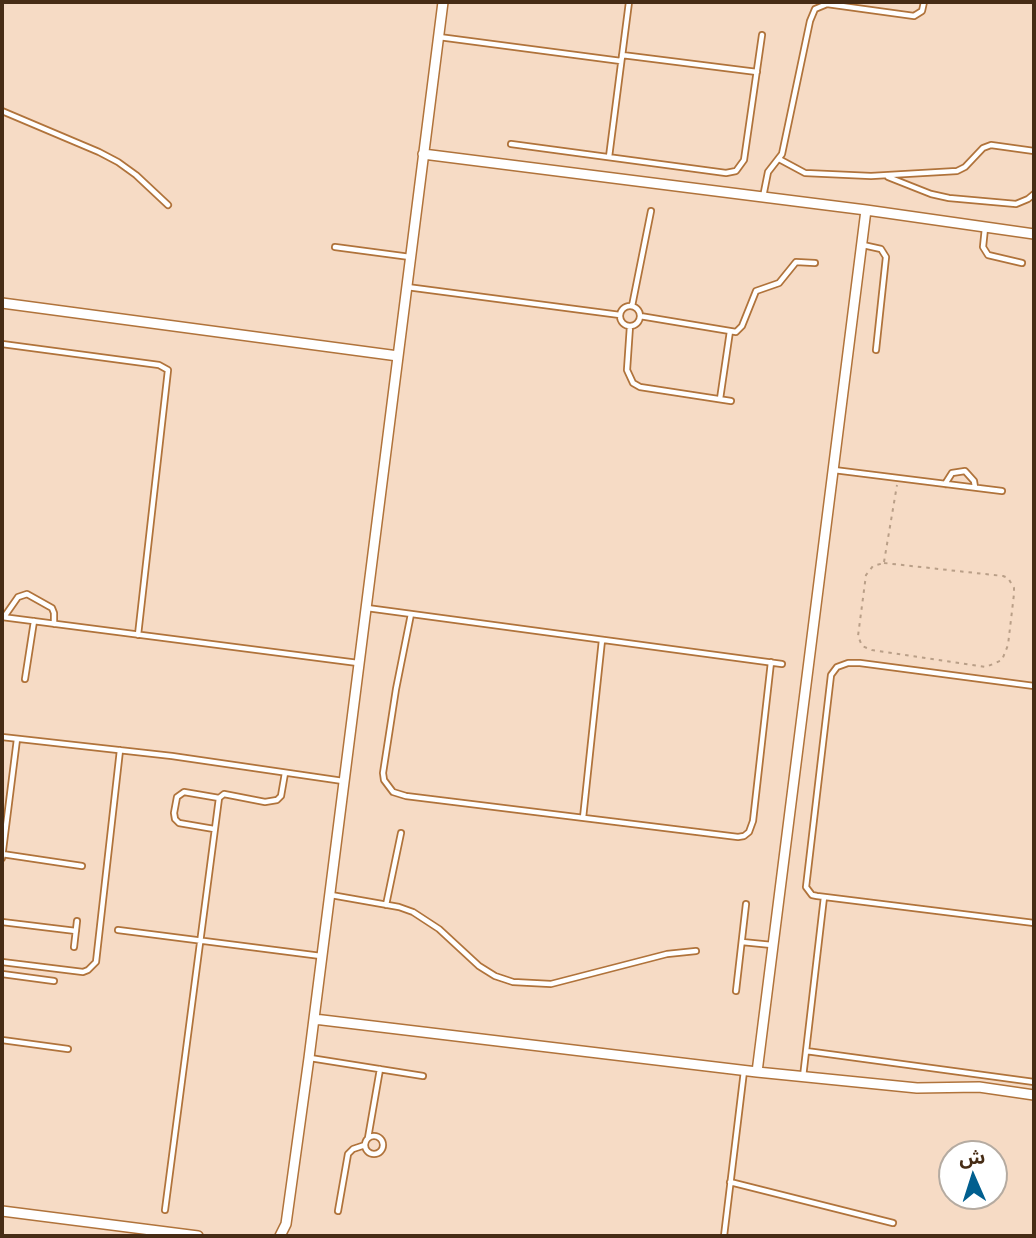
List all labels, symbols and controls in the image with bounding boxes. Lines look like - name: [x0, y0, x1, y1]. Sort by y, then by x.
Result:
- north arrow: [938, 1140, 1008, 1210]
- text: ش: [958, 1142, 986, 1170]

